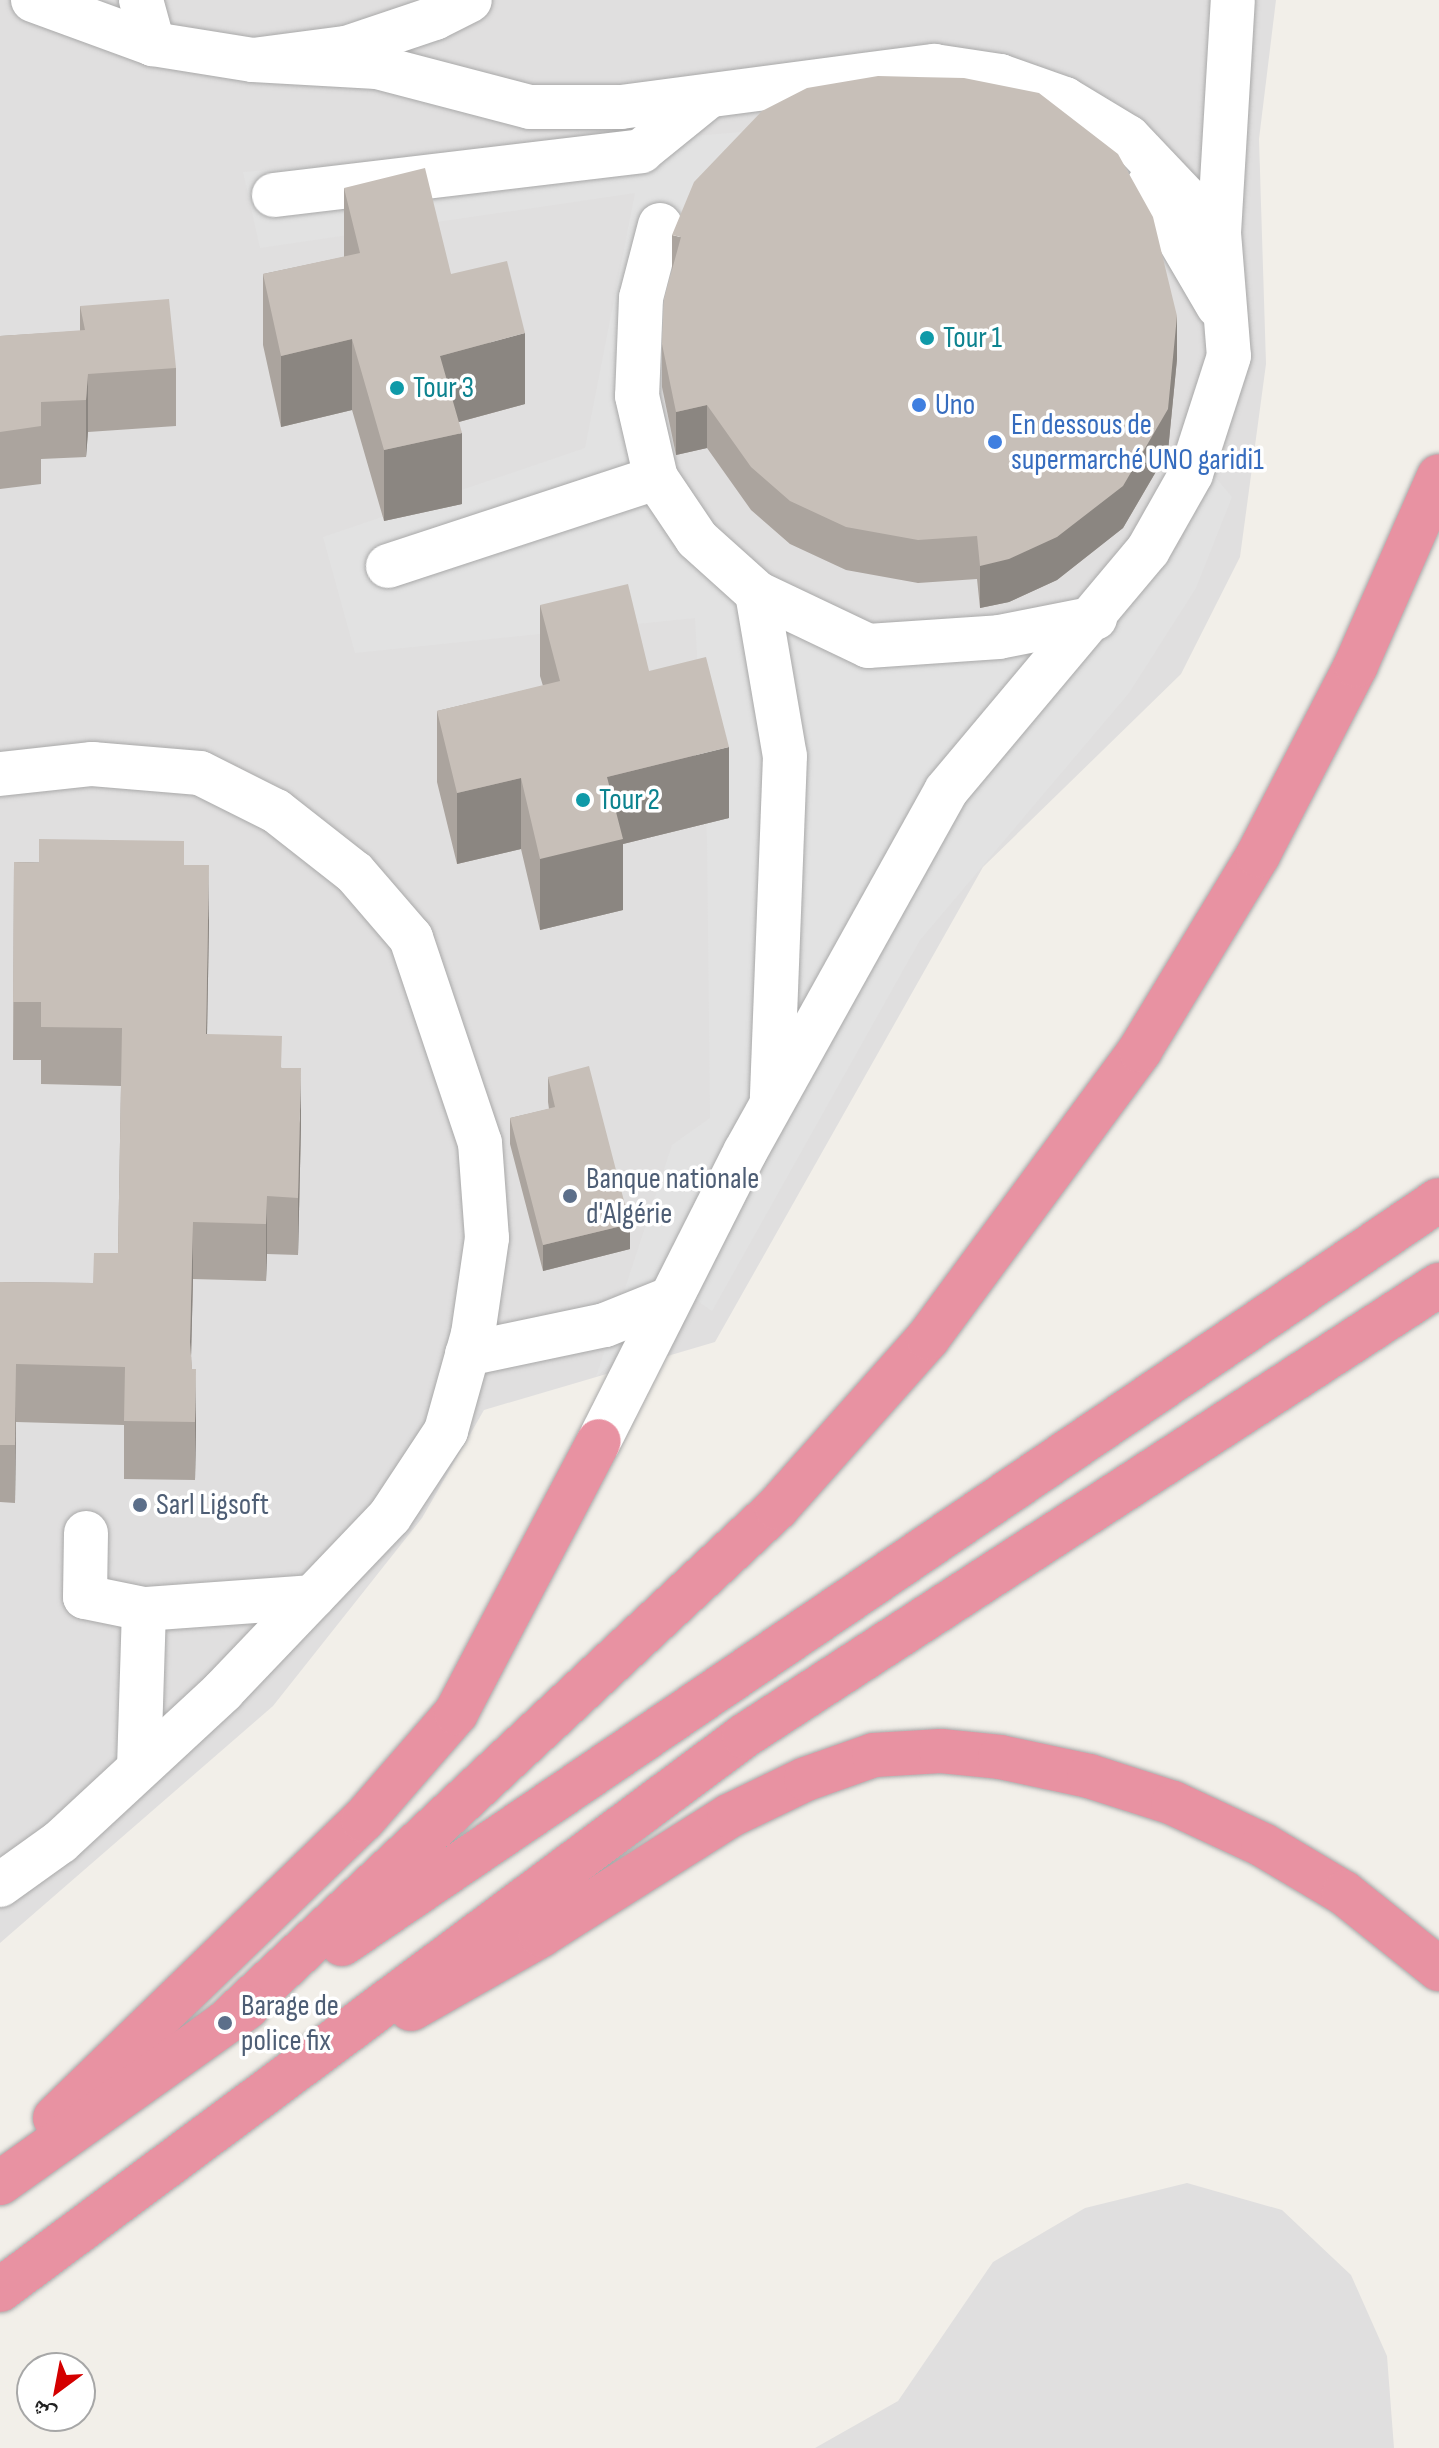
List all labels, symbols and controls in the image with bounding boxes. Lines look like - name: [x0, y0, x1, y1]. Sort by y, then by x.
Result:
- place label: Tour 1: [943, 320, 1002, 356]
- marker: Tour 1: [918, 329, 936, 347]
- place label: Tour 3: [413, 370, 474, 406]
- marker: Tour 3: [388, 379, 406, 397]
- place label: Uno: [935, 387, 975, 423]
- marker: Uno: [910, 396, 928, 414]
- place label: En dessous de supermarché UNO garidi1: [1011, 407, 1264, 478]
- marker: En dessous de supermarché UNO garidi1: [986, 433, 1004, 451]
- place label: Tour 2: [599, 782, 660, 818]
- marker: Tour 2: [574, 791, 592, 809]
- place label: Banque nationale d'Algérie: [586, 1161, 759, 1232]
- marker: Banque nationale d'Algérie: [561, 1187, 579, 1205]
- place label: Sarl Ligsoft: [156, 1487, 269, 1523]
- marker: Sarl Ligsoft: [131, 1496, 149, 1514]
- place label: Barage de police fix: [241, 1988, 339, 2058]
- marker: Barage de police fix: [216, 2014, 234, 2032]
- north arrow: [16, 2352, 96, 2432]
- text: ش: [27, 2393, 61, 2429]

